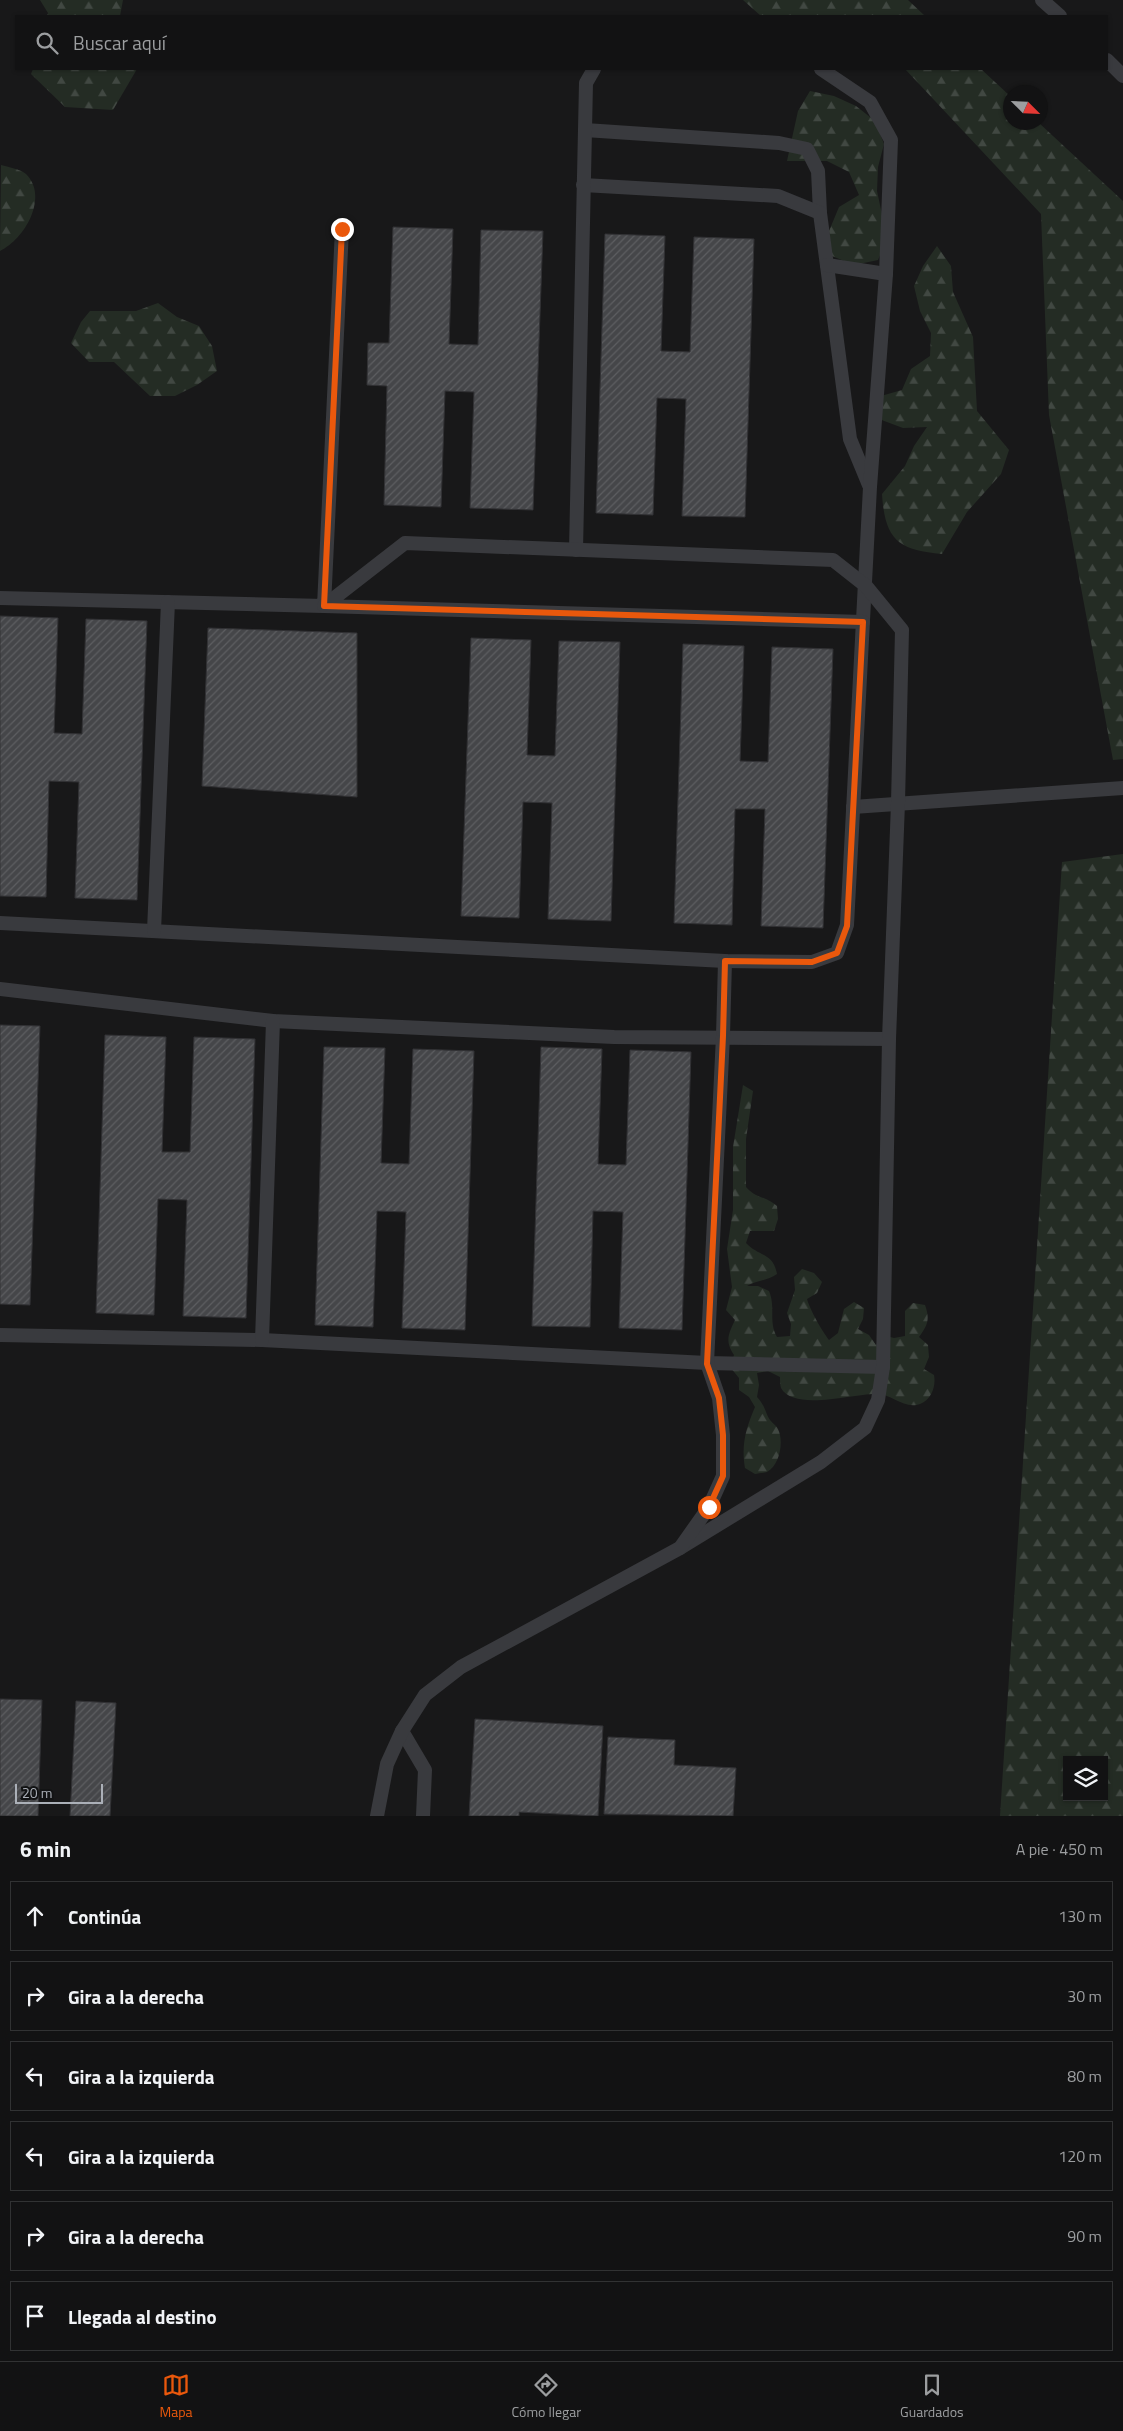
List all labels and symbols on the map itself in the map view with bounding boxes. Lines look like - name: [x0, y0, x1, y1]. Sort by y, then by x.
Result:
- north arrow: [1003, 85, 1048, 130]
- route end: [331, 218, 354, 241]
- route start: [698, 1496, 721, 1519]
- scale bar: [15, 1781, 102, 1804]

